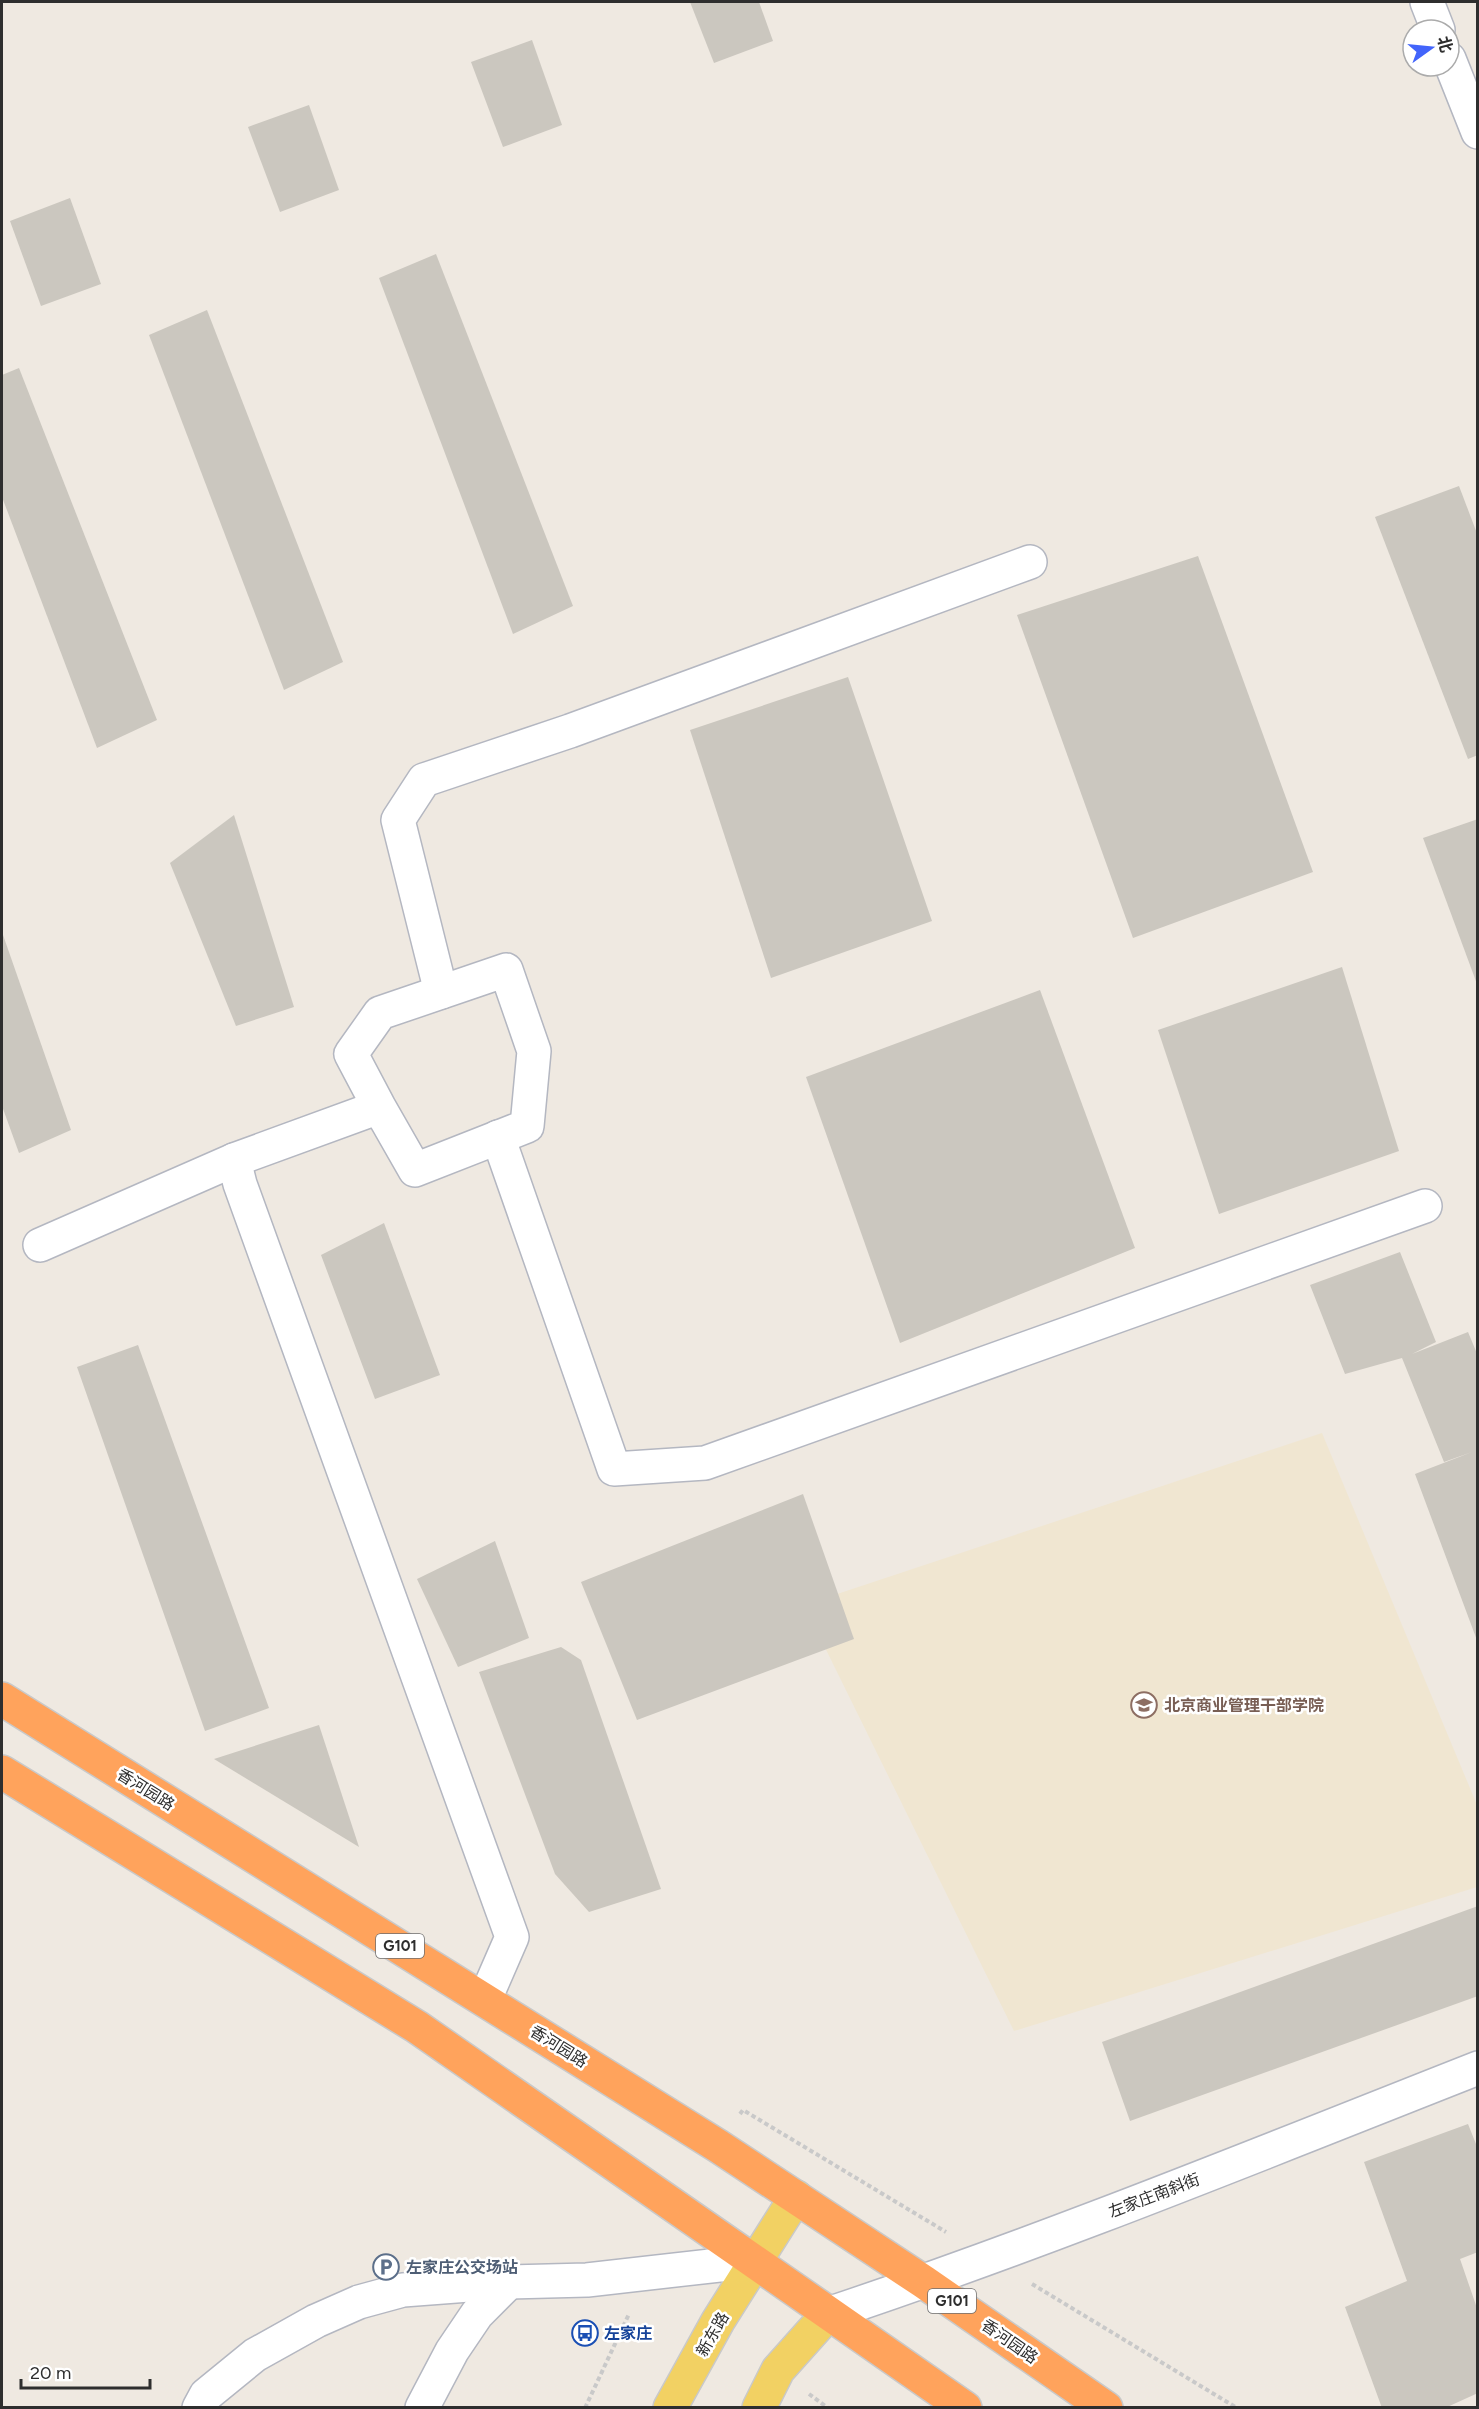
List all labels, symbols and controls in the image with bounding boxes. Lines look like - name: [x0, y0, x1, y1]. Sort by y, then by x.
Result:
- north arrow: [1401, 18, 1461, 78]
- text: 北: [1434, 34, 1456, 54]
- school or university icon: 北京商业管理干部学院: [1129, 1690, 1159, 1720]
- place label: 北京商业管理干部学院: [1164, 1696, 1324, 1715]
- street label: 香河园路: [114, 1764, 178, 1814]
- road number: G101: [376, 1934, 424, 1958]
- street label: 香河园路: [527, 2021, 591, 2071]
- street label: 左家庄南斜街: [1106, 2169, 1202, 2222]
- parking icon: 左家庄公交场站: [371, 2252, 401, 2282]
- place label: 左家庄公交场站: [406, 2258, 518, 2277]
- road number: G101: [928, 2289, 976, 2313]
- street label: 新东路: [692, 2309, 733, 2360]
- street label: 香河园路: [978, 2315, 1041, 2368]
- bus stop icon: 左家庄: [570, 2318, 600, 2348]
- place label: 左家庄: [604, 2324, 652, 2343]
- scale bar: [21, 2352, 150, 2390]
- text: 20 m: [30, 2362, 71, 2384]

